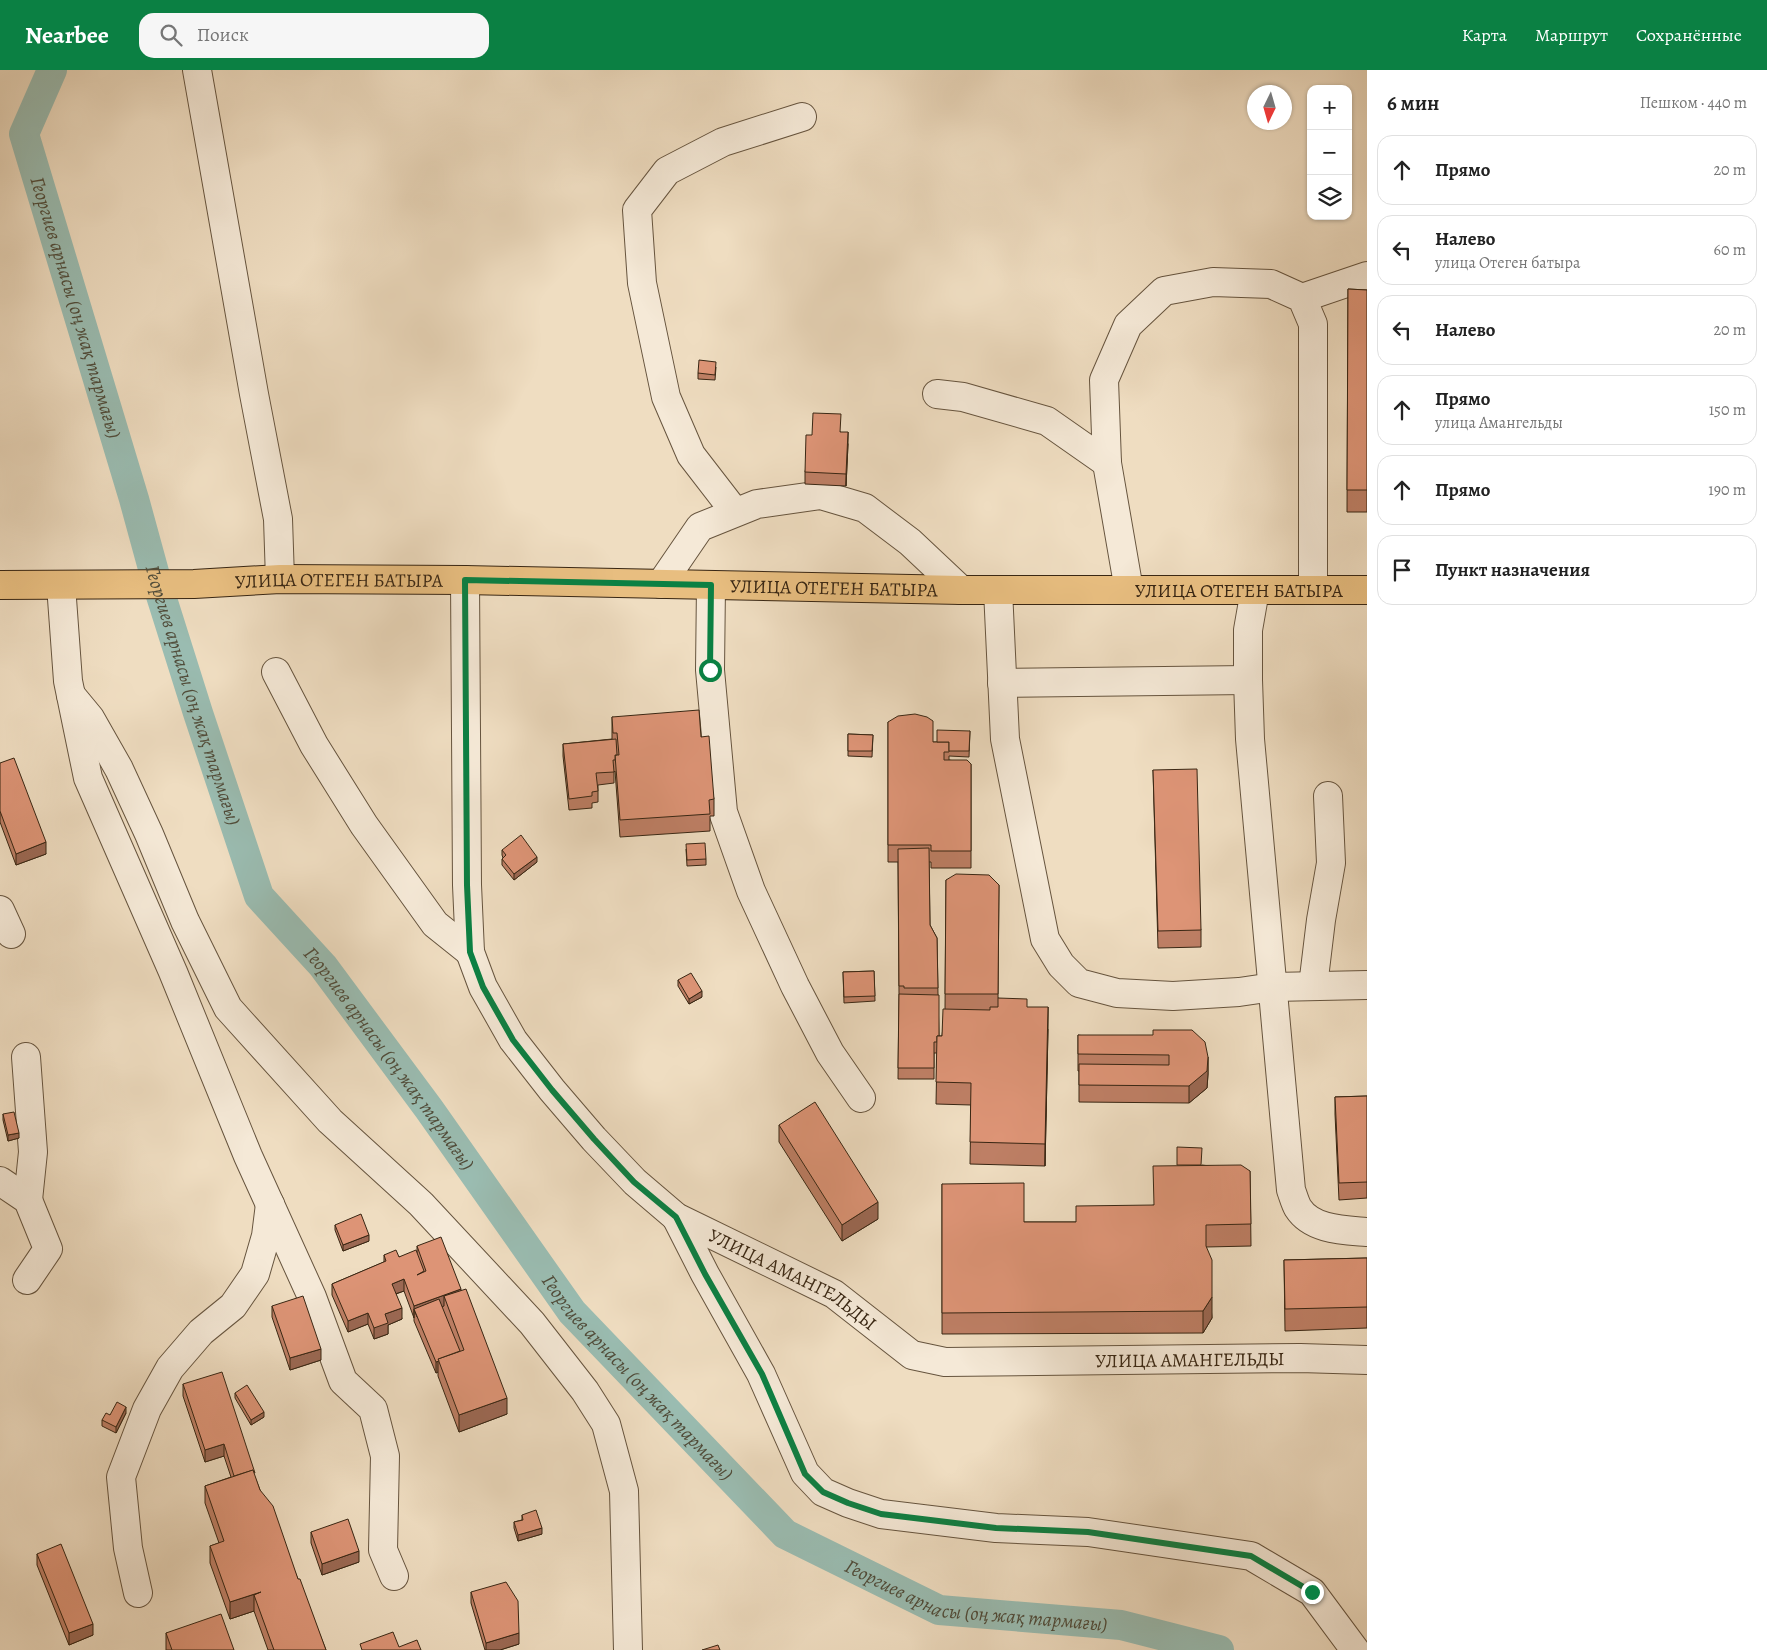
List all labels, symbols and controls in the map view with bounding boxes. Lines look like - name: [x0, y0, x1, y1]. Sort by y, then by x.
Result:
- search box: [139, 13, 489, 58]
- text: Nearbee: [25, 19, 109, 51]
- icon: search: [157, 21, 185, 49]
- text: Поиск: [197, 22, 249, 48]
- text: Карта: [1462, 23, 1507, 47]
- text: Маршрут: [1535, 23, 1608, 47]
- text: Сохранённые: [1636, 23, 1742, 47]
- north arrow: [1247, 85, 1292, 130]
- map controls: [1307, 85, 1352, 220]
- button: +: [1307, 85, 1352, 130]
- text: 6 мин: [1387, 89, 1439, 117]
- text: Пешком · 440 m: [1640, 92, 1747, 114]
- button: −: [1307, 130, 1352, 175]
- icon: ahead: [1388, 156, 1416, 184]
- text: Прямо: [1435, 157, 1490, 183]
- text: 20 m: [1713, 159, 1746, 181]
- water label: Георгиев арнасы (оң жақ тармағы): [24, 173, 128, 442]
- button: layers: [1307, 175, 1352, 220]
- text: Налево: [1435, 226, 1495, 252]
- icon: left: [1388, 236, 1416, 264]
- text: 60 m: [1714, 239, 1746, 261]
- text: улица Отеген батыра: [1435, 252, 1580, 274]
- icon: left: [1388, 316, 1416, 344]
- text: Налево: [1435, 317, 1495, 343]
- text: 20 m: [1713, 319, 1746, 341]
- text: Прямо: [1435, 386, 1490, 412]
- icon: ahead: [1388, 396, 1416, 424]
- text: 150 m: [1709, 399, 1746, 421]
- text: улица Амангельды: [1435, 412, 1563, 434]
- icon: ahead: [1388, 476, 1416, 504]
- text: Прямо: [1435, 477, 1490, 503]
- text: 190 m: [1708, 479, 1746, 501]
- icon: arrive: [1388, 556, 1416, 584]
- text: Пункт назначения: [1435, 557, 1590, 583]
- water label: Георгиев арнасы (оң жақ тармағы): [139, 562, 248, 829]
- street label: УЛИЦА ОТЕГЕН БАТЫРА: [234, 567, 444, 596]
- street label: УЛИЦА ОТЕГЕН БАТЫРА: [730, 573, 939, 604]
- street label: УЛИЦА ОТЕГЕН БАТЫРА: [1135, 578, 1344, 604]
- route start: [699, 659, 722, 682]
- water label: Георгиев арнасы (оң жақ тармағы): [297, 941, 481, 1176]
- street label: УЛИЦА АМАНГЕЛЬДЫ: [704, 1223, 882, 1337]
- water label: Георгиев арнасы (оң жақ тармағы): [535, 1269, 740, 1487]
- street label: УЛИЦА АМАНГЕЛЬДЫ: [1095, 1346, 1285, 1374]
- water label: Георгиев арнасы (оң жақ тармағы): [840, 1553, 1109, 1638]
- route end: [1301, 1581, 1324, 1604]

